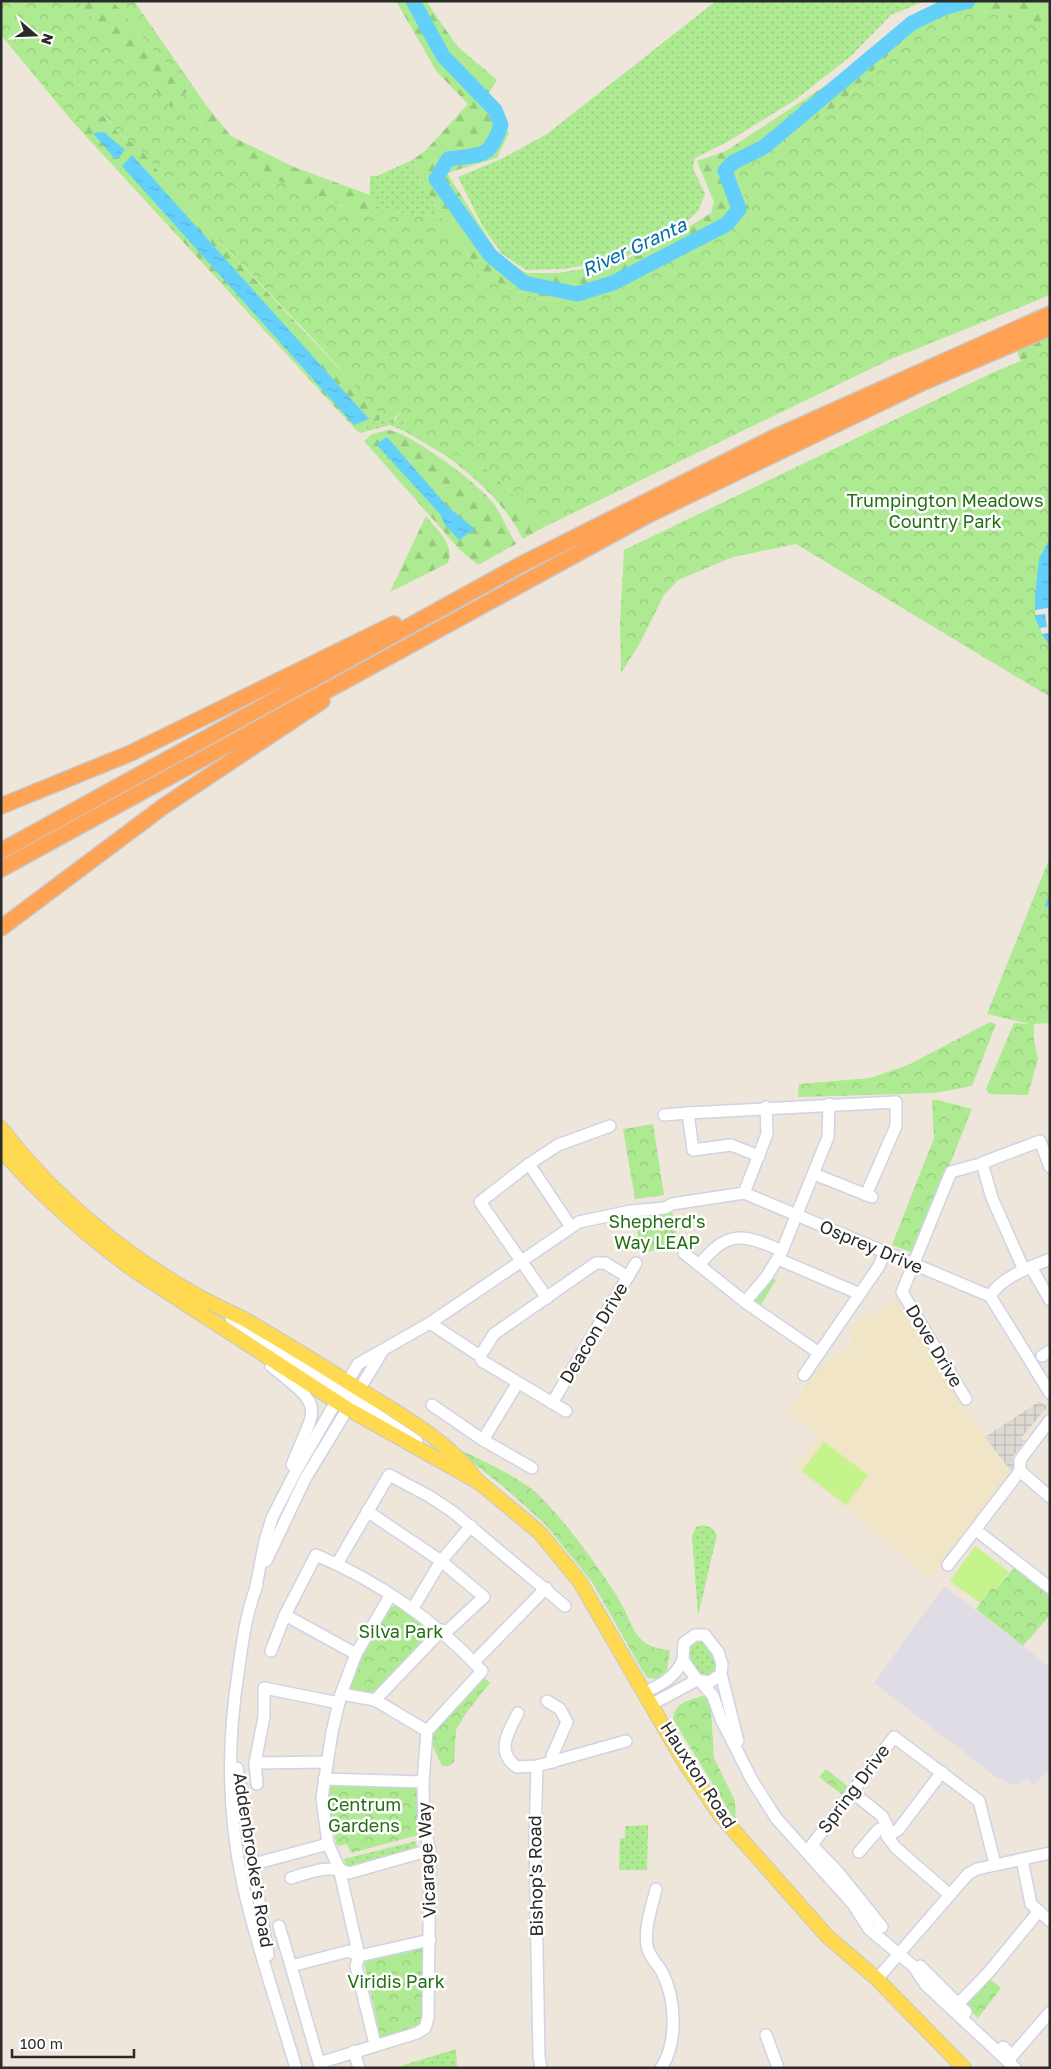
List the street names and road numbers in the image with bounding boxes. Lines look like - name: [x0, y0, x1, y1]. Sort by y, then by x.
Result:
- street label: Osprey Drive: [816, 1214, 926, 1278]
- street label: Deacon Drive: [554, 1278, 632, 1387]
- street label: Dove Drive: [902, 1300, 968, 1391]
- street label: Hauxton Road: [656, 1717, 741, 1832]
- street label: Spring Drive: [813, 1740, 894, 1837]
- street label: Addenbrooke's Road: [229, 1771, 279, 1949]
- street label: Vicarage Way: [412, 1801, 440, 1919]
- street label: Bishop's Road: [523, 1815, 547, 1937]

